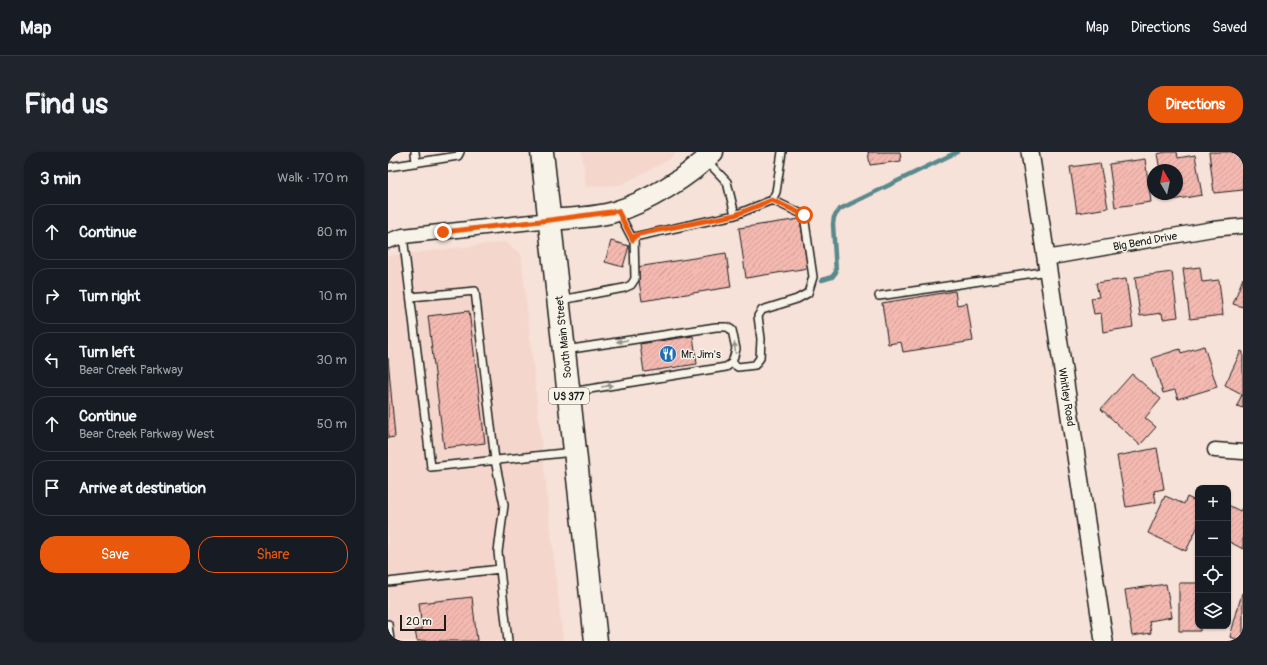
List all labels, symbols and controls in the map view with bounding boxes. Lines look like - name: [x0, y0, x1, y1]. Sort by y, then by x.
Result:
- text: Map: [20, 16, 51, 40]
- text: Map: [1086, 19, 1109, 36]
- text: Directions: [1131, 19, 1190, 36]
- text: Saved: [1212, 19, 1247, 36]
- button: Directions: [1148, 86, 1243, 123]
- text: Find us: [24, 87, 108, 122]
- north arrow: [1147, 164, 1183, 200]
- text: 3 min: [40, 168, 81, 189]
- text: Walk · 170 m: [277, 170, 348, 186]
- route start: [795, 206, 813, 224]
- icon: ahead: [41, 221, 63, 243]
- text: Continue: [79, 223, 137, 242]
- route end: [434, 223, 452, 241]
- text: 80 m: [317, 224, 347, 240]
- street label: Big Bend Drive: [1112, 229, 1179, 254]
- icon: right: [41, 285, 63, 307]
- text: Turn right: [79, 287, 140, 306]
- text: 10 m: [319, 288, 347, 304]
- street label: South Main Street: [553, 294, 574, 379]
- one-way arrow: [616, 338, 628, 344]
- one-way arrow: [732, 342, 738, 354]
- text: Turn left: [79, 343, 135, 362]
- restaurant icon: Mr. Jim's: [658, 344, 678, 364]
- place label: Mr. Jim's: [681, 348, 721, 361]
- icon: left: [41, 349, 63, 371]
- text: 30 m: [317, 352, 347, 368]
- text: Bear Creek Parkway: [79, 362, 183, 378]
- street label: Whitley Road: [1055, 367, 1078, 427]
- one-way arrow: [601, 383, 613, 389]
- road number: US 377: [549, 388, 589, 404]
- text: Continue: [79, 407, 137, 426]
- icon: ahead: [41, 413, 63, 435]
- text: 50 m: [317, 416, 347, 432]
- text: Bear Creek Parkway West: [79, 426, 214, 442]
- icon: arrive: [41, 477, 63, 499]
- text: Arrive at destination: [79, 479, 206, 498]
- map controls: [1195, 485, 1231, 629]
- button: +: [1195, 485, 1231, 521]
- button: −: [1195, 521, 1231, 557]
- button: Save: [40, 536, 190, 573]
- button: Share: [198, 536, 348, 573]
- button: locate: [1195, 557, 1231, 593]
- button: layers: [1195, 593, 1231, 629]
- scale bar: [400, 613, 446, 632]
- text: 20 m: [406, 615, 432, 628]

